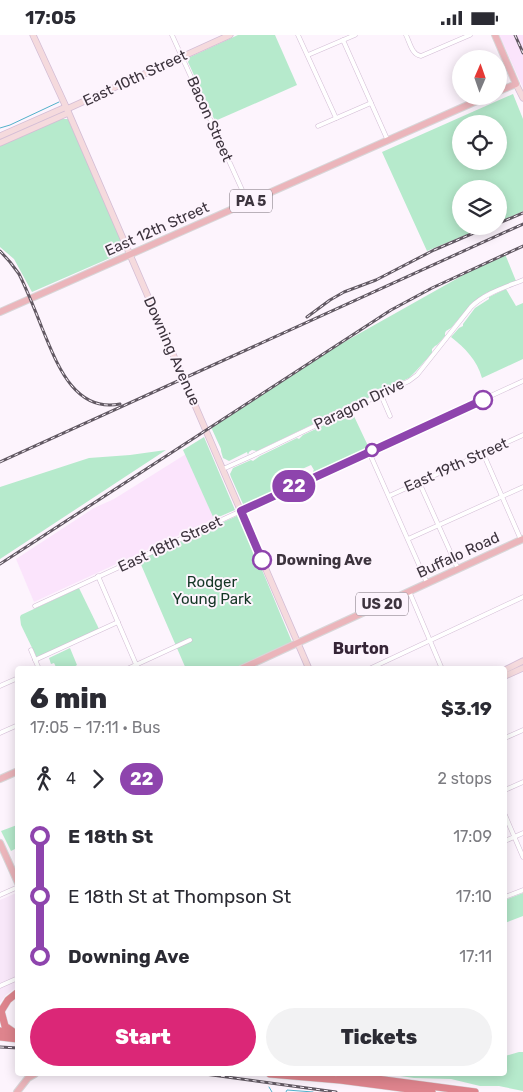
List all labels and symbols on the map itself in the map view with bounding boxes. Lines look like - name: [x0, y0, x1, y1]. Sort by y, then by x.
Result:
- street label: East 10th Street: [80, 46, 190, 110]
- north arrow: [452, 50, 508, 105]
- street label: Bacon Street: [183, 74, 237, 164]
- road number: PA 5: [230, 189, 272, 213]
- street label: East 12th Street: [102, 198, 212, 260]
- street label: Downing Avenue: [140, 294, 204, 408]
- street label: Paragon Drive: [311, 374, 407, 434]
- unlabelled marker: [473, 390, 493, 410]
- street label: East 19th Street: [401, 434, 511, 496]
- unlabelled marker: [365, 443, 379, 457]
- line badge: 22: [272, 470, 316, 502]
- street label: East 18th Street: [115, 512, 225, 576]
- street label: Buffalo Road: [414, 528, 502, 582]
- marker: Downing Ave: [252, 550, 272, 570]
- place label: Downing Ave: [276, 551, 372, 569]
- park label: Rodger Young Park: [172, 573, 252, 608]
- road number: US 20: [356, 593, 408, 615]
- district label: Burton: [333, 639, 389, 658]

